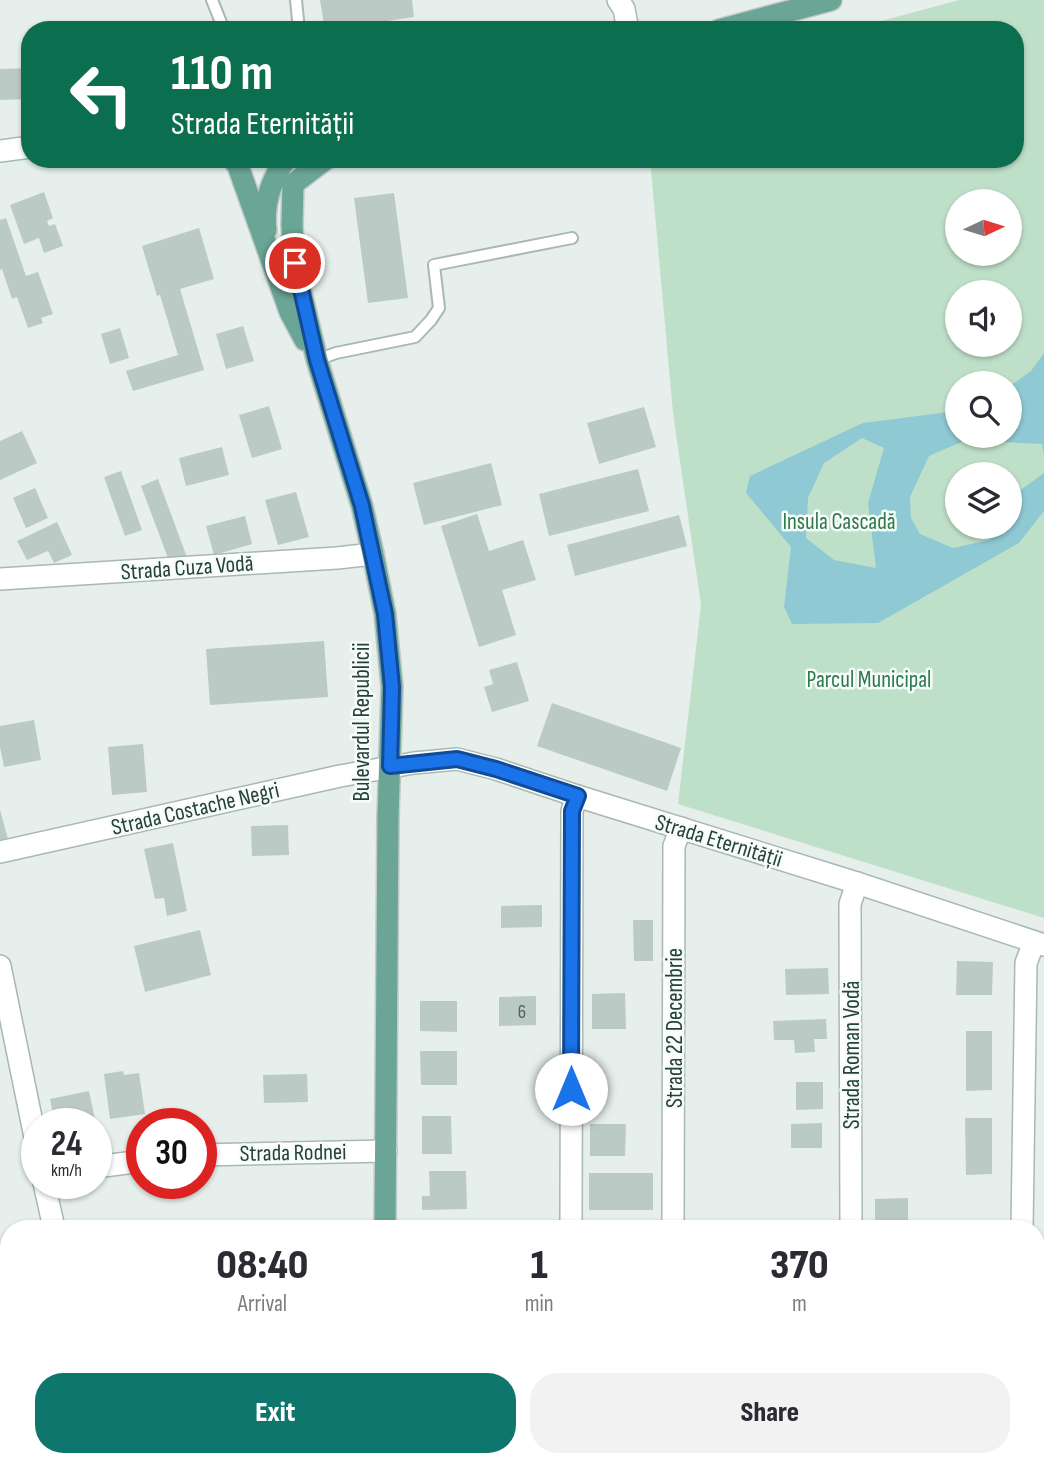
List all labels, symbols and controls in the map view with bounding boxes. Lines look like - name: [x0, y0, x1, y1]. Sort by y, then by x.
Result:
- text: 110 m: [171, 45, 273, 104]
- icon: left: [56, 49, 147, 140]
- text: Strada Eternității: [171, 105, 354, 144]
- north arrow: [945, 189, 1022, 266]
- map controls: [945, 189, 1022, 539]
- pin: [265, 233, 325, 293]
- icon: arrive: [276, 244, 314, 282]
- button: sound: [945, 280, 1022, 357]
- button: search: [945, 371, 1022, 448]
- button: layers: [945, 462, 1022, 539]
- park label: Insula Cascadă: [782, 508, 896, 536]
- street label: Strada Cuza Vodă: [120, 549, 254, 587]
- street label: Bulevardul Republicii: [348, 642, 376, 802]
- park label: Parcul Municipal: [807, 666, 931, 694]
- street label: Strada Costache Negri: [109, 776, 282, 842]
- street label: Strada Eternității: [652, 808, 786, 874]
- street label: Strada 22 Decembrie: [661, 948, 689, 1108]
- street label: Strada Roman Vodă: [838, 981, 866, 1129]
- house number: 6: [518, 1001, 526, 1024]
- position arrow: [534, 1052, 608, 1126]
- speed limit sign: 30: [126, 1108, 217, 1199]
- text: 24: [51, 1123, 82, 1166]
- street label: Strada Rodnei: [239, 1138, 347, 1168]
- text: km/h: [51, 1160, 82, 1181]
- text: 08:40: [216, 1240, 308, 1291]
- text: 1: [531, 1240, 548, 1291]
- text: 370: [770, 1240, 829, 1291]
- text: Arrival: [238, 1290, 287, 1318]
- text: min: [525, 1290, 554, 1318]
- text: m: [792, 1290, 807, 1318]
- button: Exit: [35, 1373, 516, 1453]
- button: Share: [530, 1373, 1010, 1453]

